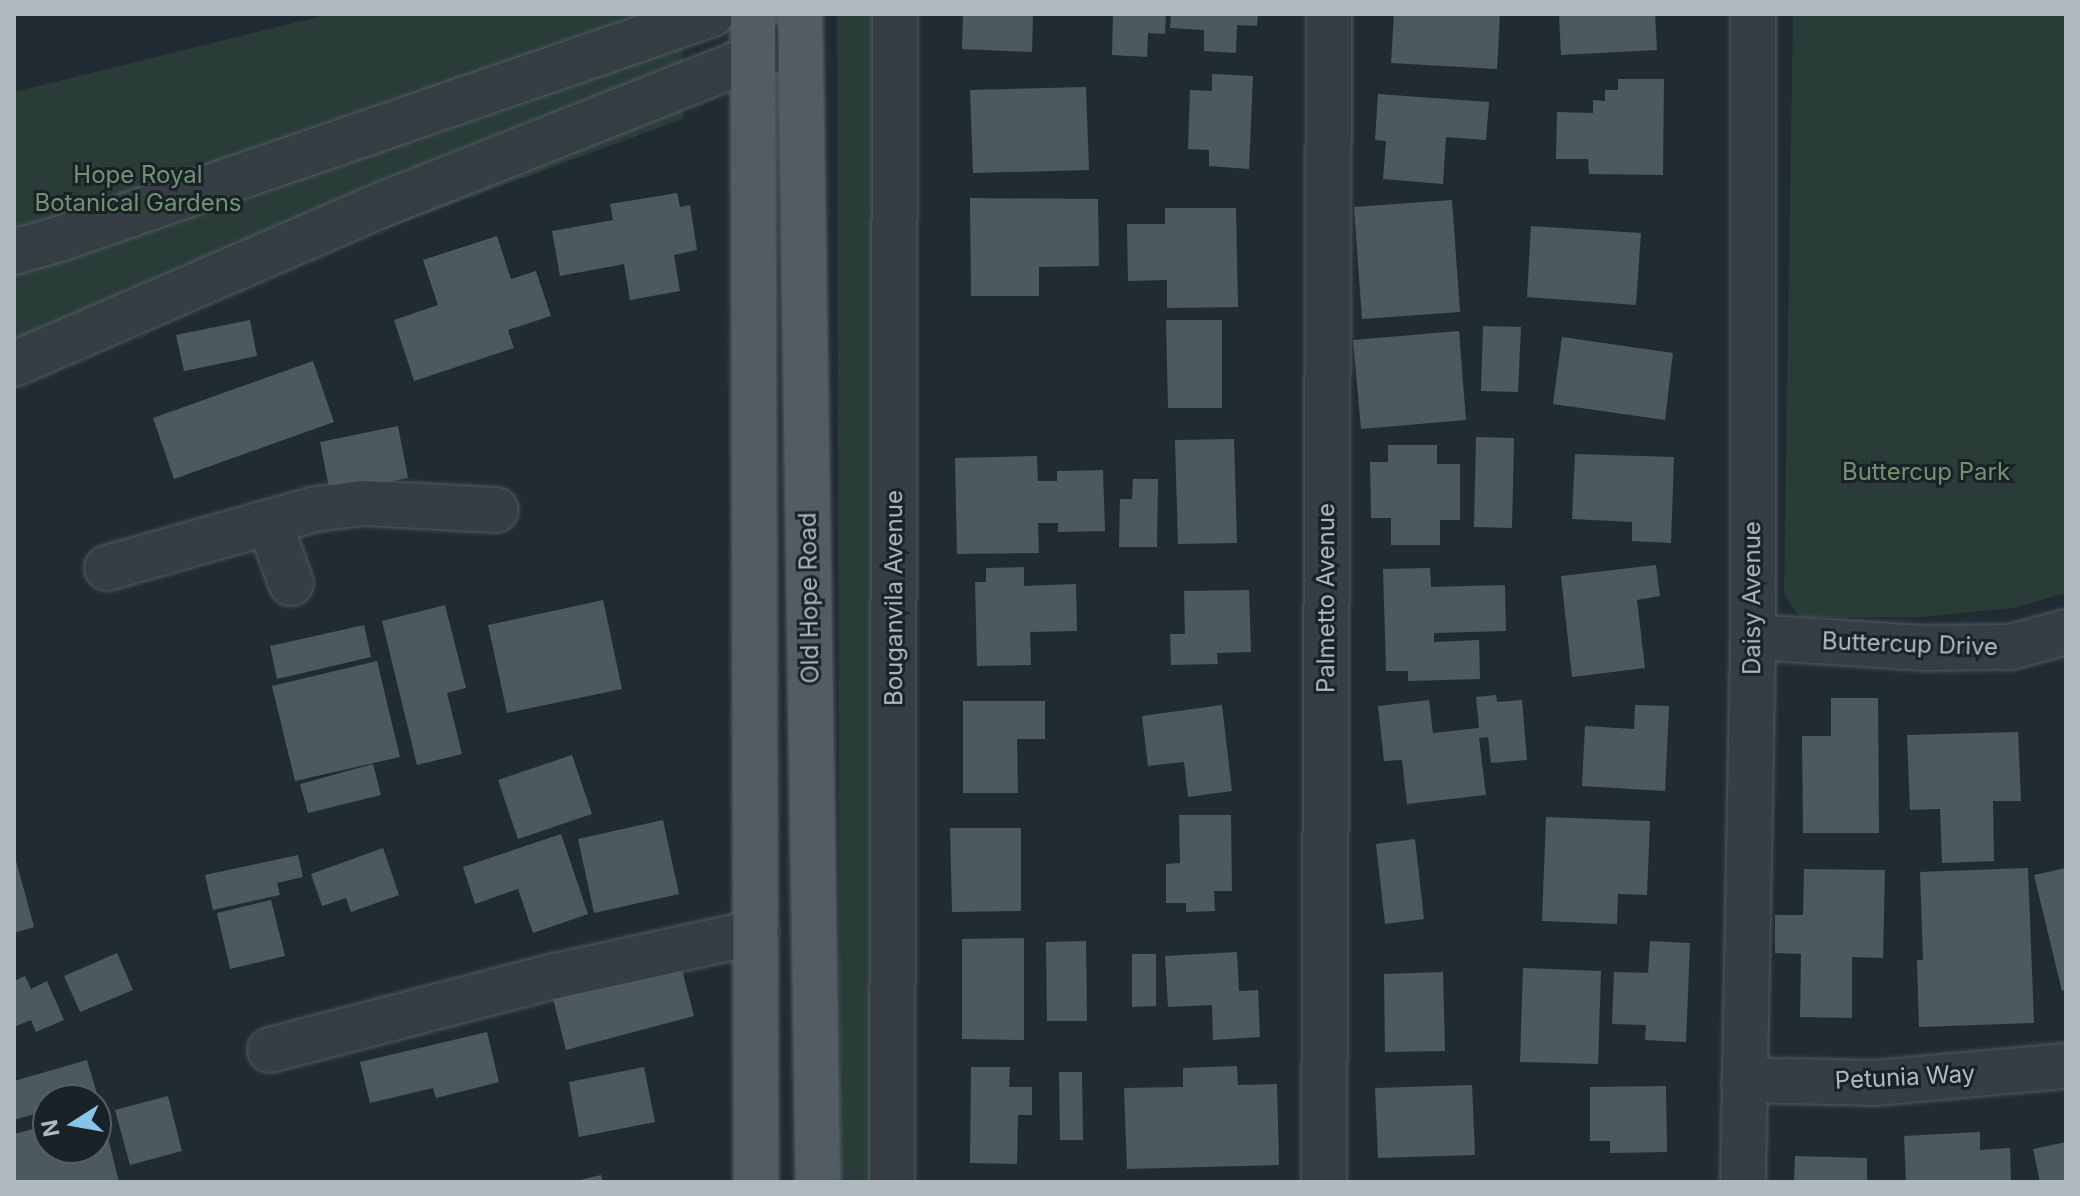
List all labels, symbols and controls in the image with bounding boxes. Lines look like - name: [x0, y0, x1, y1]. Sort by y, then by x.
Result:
- park label: Hope Royal Botanical Gardens: [34, 161, 242, 217]
- park label: Buttercup Park: [1842, 458, 2010, 486]
- street label: Bouganvila Avenue: [880, 490, 908, 706]
- street label: Palmetto Avenue: [1312, 503, 1340, 693]
- street label: Old Hope Road: [793, 512, 825, 684]
- street label: Daisy Avenue: [1738, 521, 1766, 675]
- street label: Buttercup Drive: [1821, 627, 1999, 661]
- street label: Petunia Way: [1834, 1059, 1976, 1095]
- north arrow: [32, 1084, 112, 1164]
- text: N: [36, 1117, 65, 1139]

